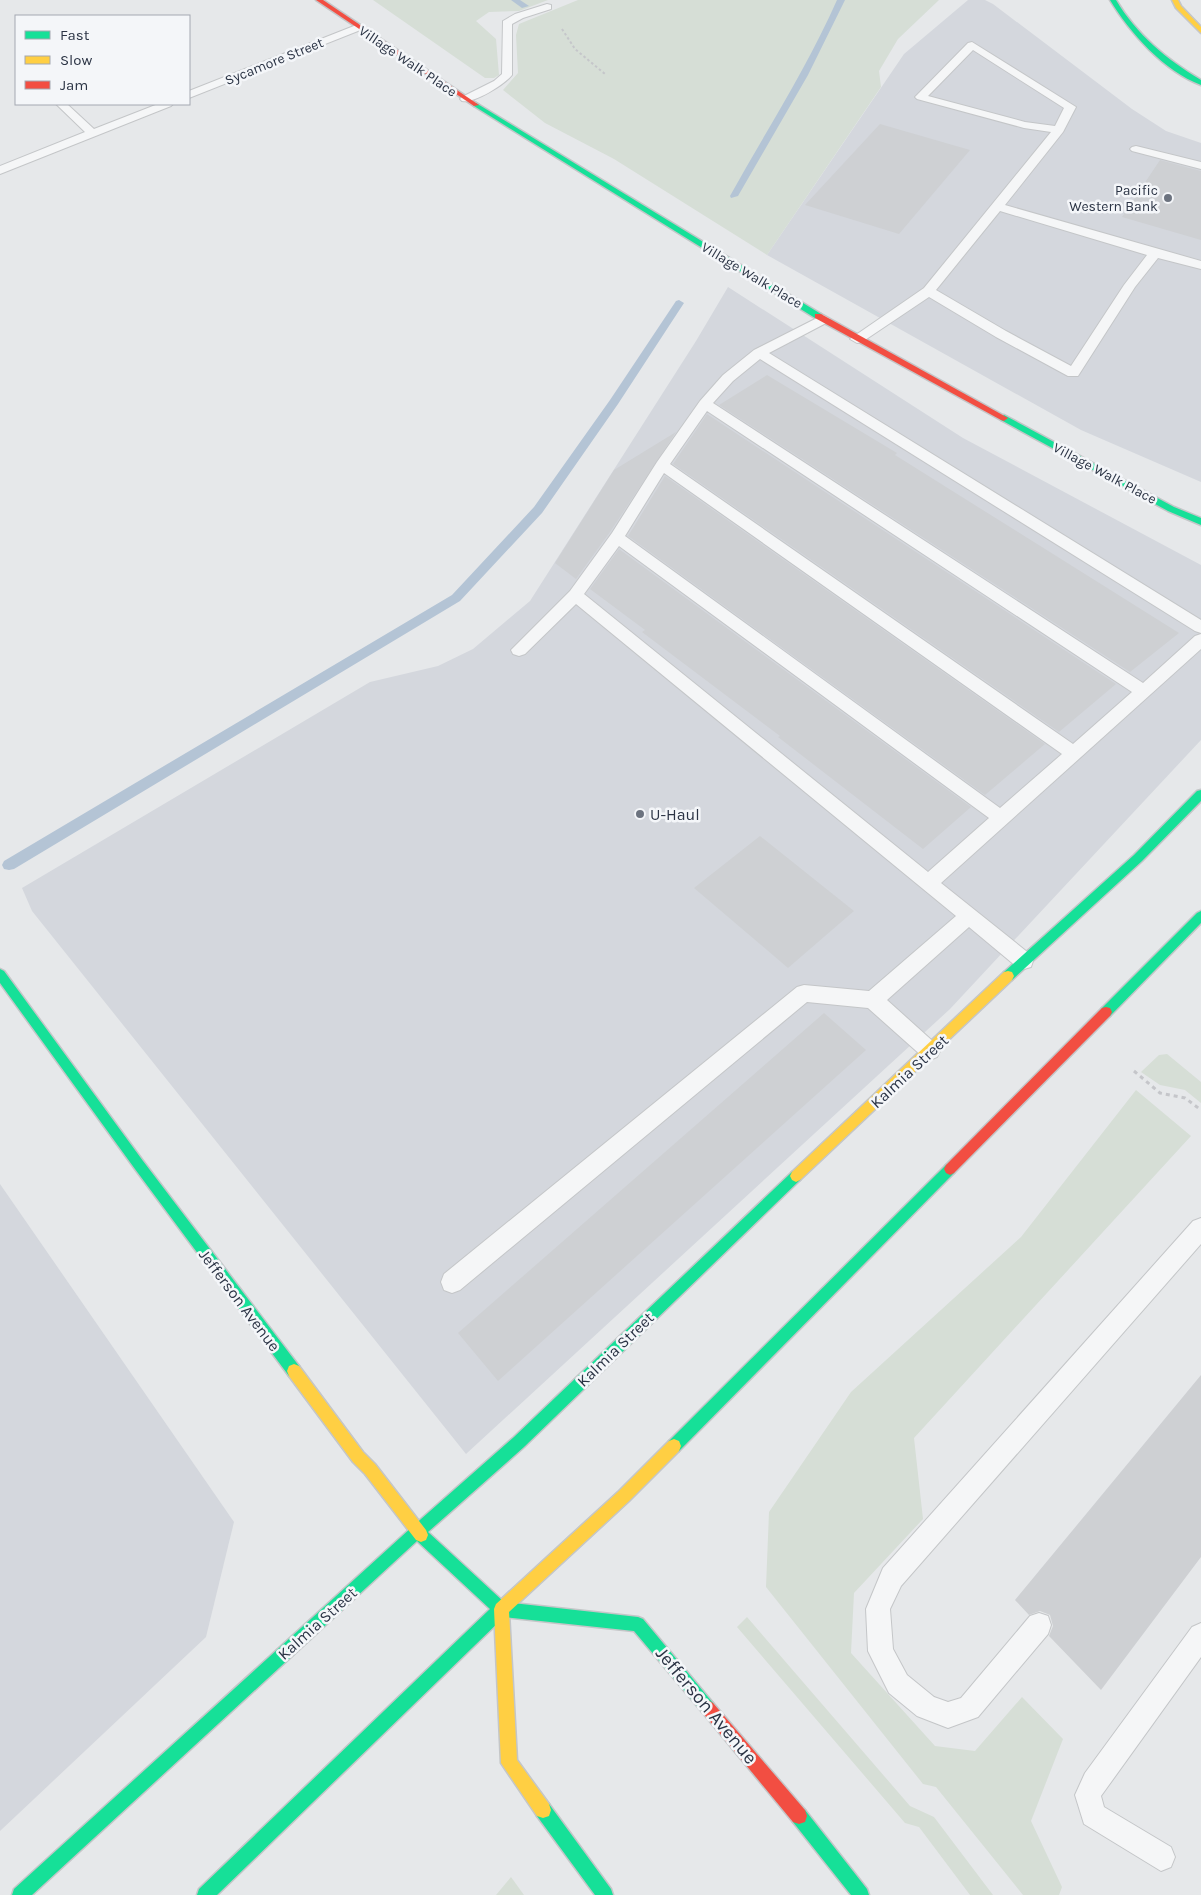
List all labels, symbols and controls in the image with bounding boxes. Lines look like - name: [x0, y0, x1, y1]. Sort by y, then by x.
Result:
- legend: [15, 15, 190, 105]
- street label: Village Walk Place: [355, 22, 460, 101]
- text: Fast: [60, 26, 90, 44]
- street label: Sycamore Street: [222, 34, 326, 89]
- text: Slow: [60, 51, 92, 69]
- text: Jam: [60, 76, 88, 94]
- place label: Pacific Western Bank: [1069, 182, 1158, 215]
- marker: Pacific Western Bank: [1162, 192, 1174, 204]
- street label: Village Walk Place: [698, 239, 805, 312]
- street label: Village Walk Place: [1050, 439, 1159, 508]
- place label: U-Haul: [650, 805, 700, 824]
- marker: U-Haul: [634, 808, 646, 820]
- street label: Kalmia Street: [867, 1031, 952, 1112]
- street label: Jefferson Avenue: [195, 1246, 284, 1355]
- street label: Kalmia Street: [573, 1308, 658, 1391]
- street label: Kalmia Street: [274, 1583, 361, 1664]
- street label: Jefferson Avenue: [651, 1643, 762, 1769]

